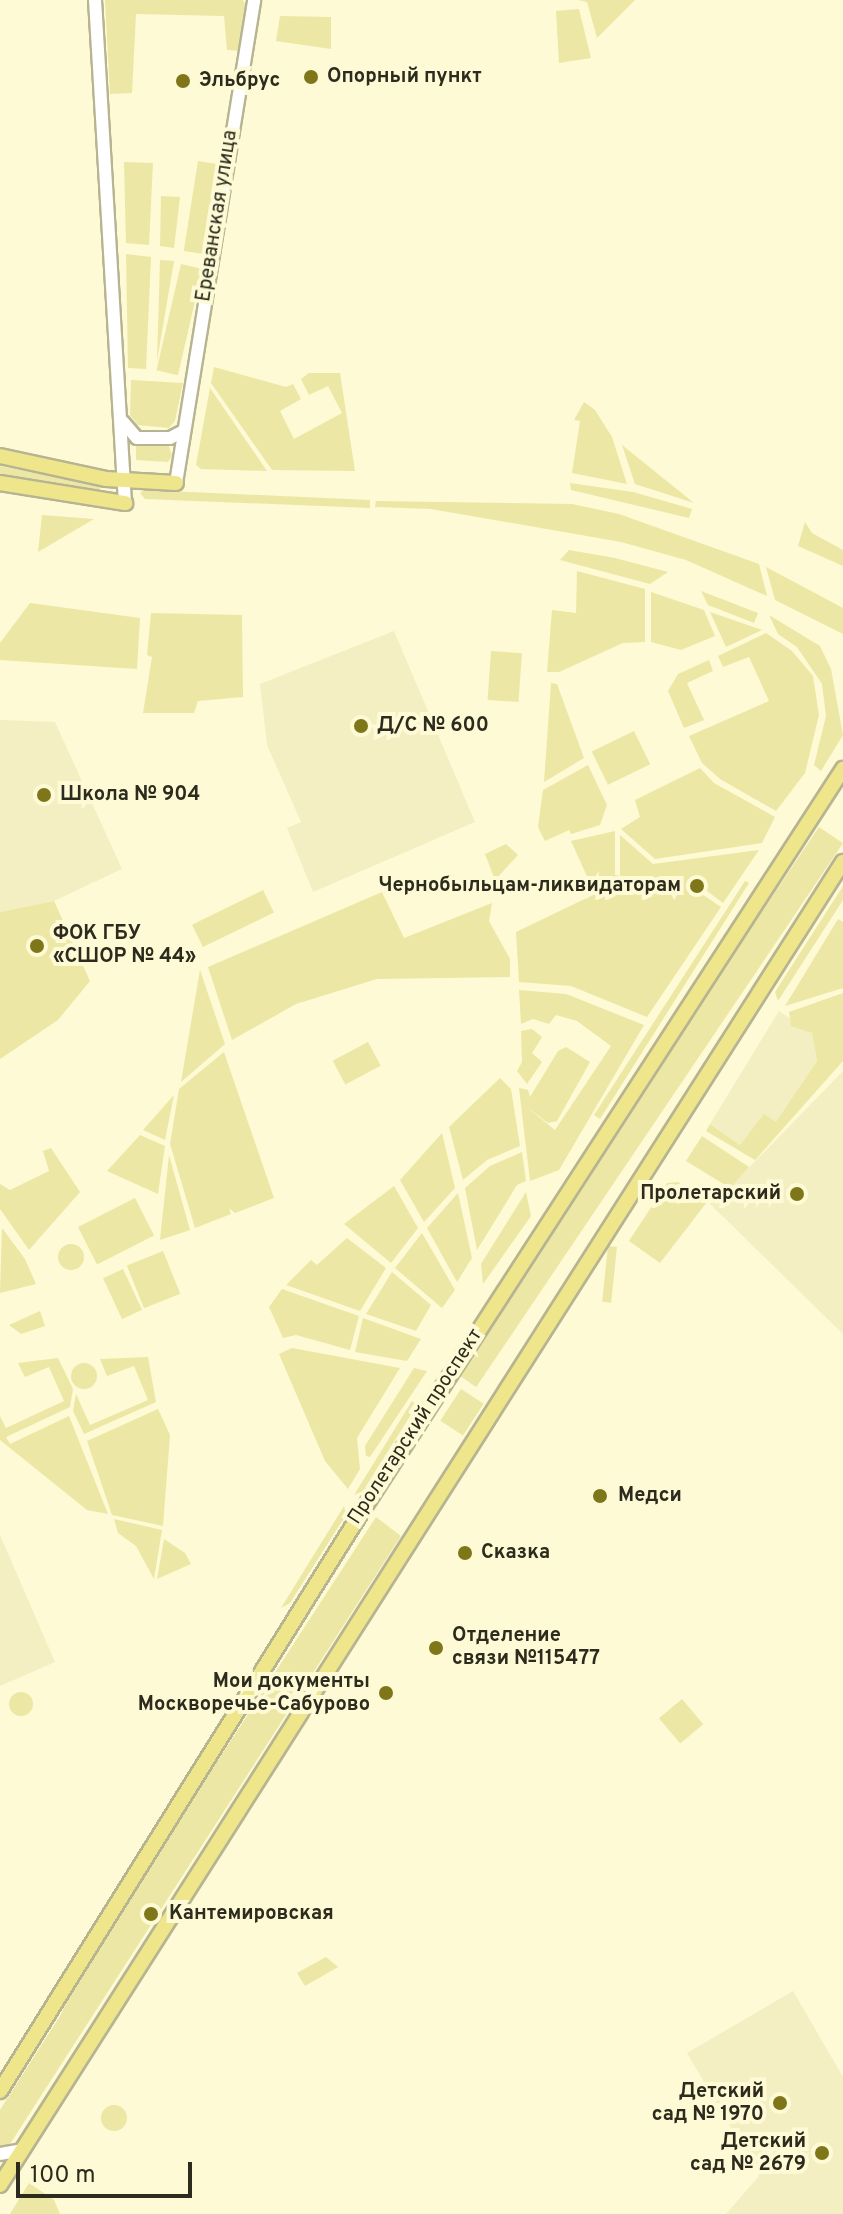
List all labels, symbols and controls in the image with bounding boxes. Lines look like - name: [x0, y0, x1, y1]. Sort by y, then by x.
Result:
- place label: Опорный пункт: [327, 65, 482, 89]
- marker: Опорный пункт: [302, 68, 320, 86]
- place label: Эльбрус: [199, 69, 280, 93]
- marker: Эльбрус: [174, 72, 192, 90]
- street label: Ереванская улица: [193, 128, 243, 304]
- place label: Д/C № 600: [377, 714, 489, 738]
- marker: Д/C № 600: [352, 717, 370, 735]
- place label: Школа № 904: [60, 783, 200, 807]
- marker: Школа № 904: [35, 786, 53, 804]
- place label: Чернобыльцам-ликвидаторам: [378, 874, 681, 898]
- marker: Чернобыльцам-ликвидаторам: [688, 877, 706, 895]
- place label: ФОК ГБУ «СШОР № 44»: [53, 922, 196, 969]
- marker: ФОК ГБУ «СШОР № 44»: [28, 937, 46, 955]
- place label: Пролетарский: [640, 1182, 781, 1206]
- marker: Пролетарский: [788, 1185, 806, 1203]
- street label: Пролетарский проспект: [344, 1325, 488, 1529]
- place label: Медси: [618, 1484, 682, 1508]
- marker: Медси: [589, 1485, 611, 1507]
- place label: Сказка: [481, 1541, 550, 1565]
- marker: Сказка: [456, 1544, 474, 1562]
- place label: Отделение связи №115477: [452, 1624, 600, 1671]
- marker: Отделение связи №115477: [427, 1639, 445, 1657]
- place label: Мои документы Москворечье-Сабурово: [138, 1670, 370, 1717]
- marker: Мои документы Москворечье-Сабурово: [377, 1684, 395, 1702]
- place label: Кантемировская: [169, 1902, 334, 1926]
- marker: Кантемировская: [140, 1903, 162, 1925]
- place label: Детский сад № 1970: [652, 2080, 764, 2127]
- marker: Детский сад № 1970: [771, 2094, 789, 2112]
- place label: Детский сад № 2679: [690, 2130, 806, 2177]
- marker: Детский сад № 2679: [813, 2144, 831, 2162]
- scale bar: [20, 2146, 196, 2196]
- text: 100 m: [30, 2161, 96, 2191]

